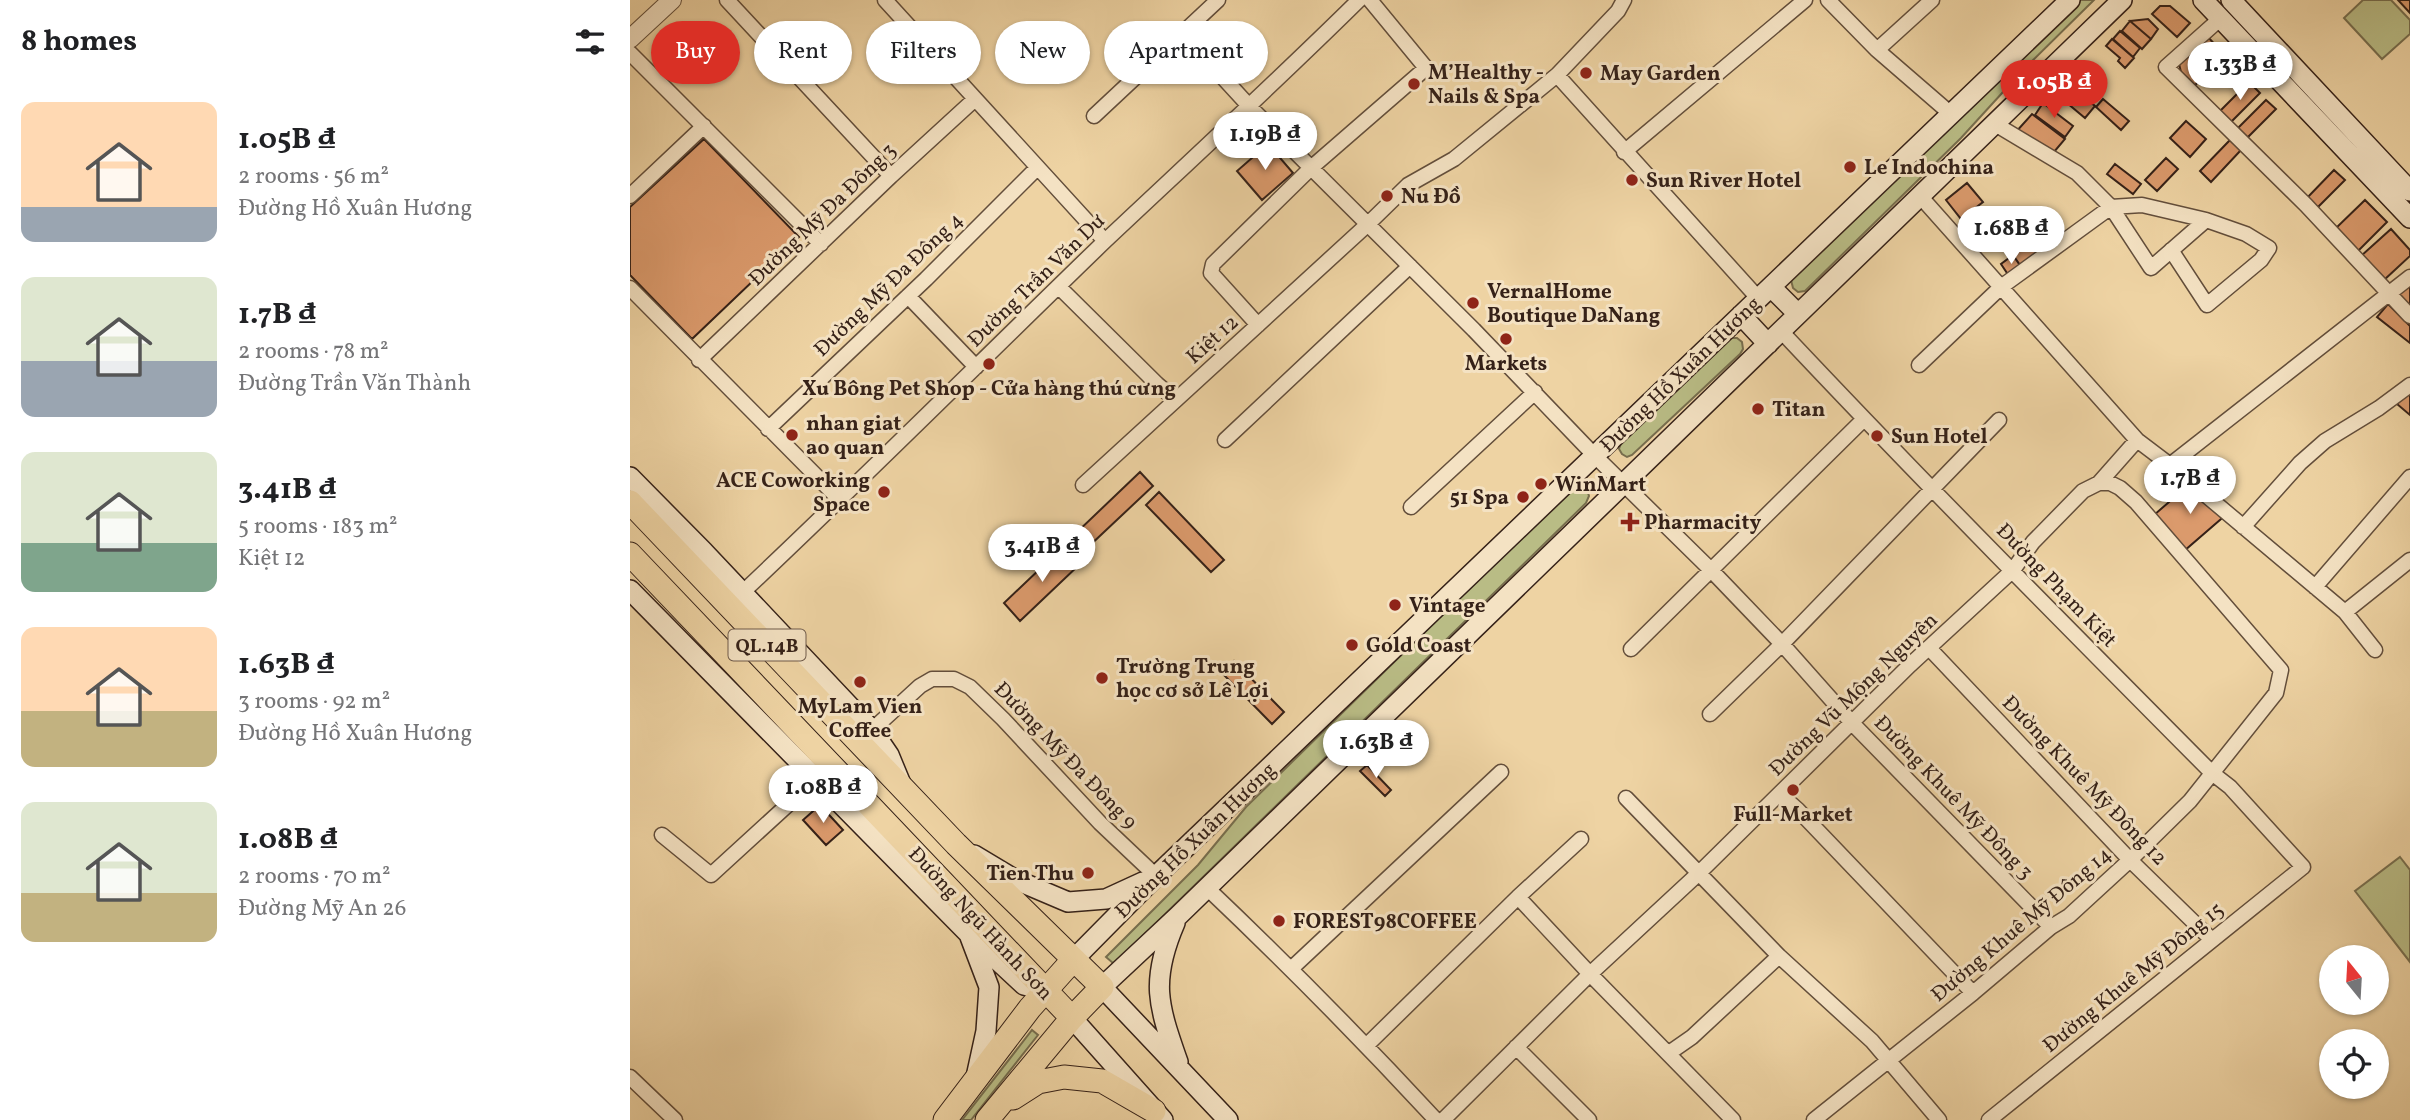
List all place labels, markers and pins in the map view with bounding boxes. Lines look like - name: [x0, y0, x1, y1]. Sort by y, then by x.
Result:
- pin: 1.33B ₫: [2175, 42, 2305, 102]
- place label: M’Healthy - Nails & Spa: [1428, 59, 1544, 112]
- place label: May Garden: [1600, 60, 1721, 89]
- pin: 1.05B ₫: [1989, 60, 2119, 120]
- marker: May Garden: [1578, 65, 1594, 81]
- marker: M’Healthy - Nails & Spa: [1406, 76, 1422, 92]
- pin: 1.19B ₫: [1200, 113, 1330, 172]
- place label: Le Indochina: [1864, 154, 1994, 183]
- marker: Le Indochina: [1842, 159, 1858, 175]
- place label: Sun River Hotel: [1646, 167, 1801, 196]
- marker: Sun River Hotel: [1624, 172, 1640, 188]
- place label: Nu Đồ: [1401, 183, 1461, 212]
- marker: Nu Đồ: [1379, 188, 1395, 204]
- pin: 1.68B ₫: [1946, 206, 2076, 266]
- place label: VernalHome Boutique DaNang: [1487, 278, 1660, 331]
- marker: VernalHome Boutique DaNang: [1465, 295, 1481, 311]
- marker: Markets: [1498, 331, 1514, 347]
- place label: Markets: [1465, 350, 1547, 379]
- marker: Xu Bông Pet Shop - Cửa hàng thú cưng: [981, 356, 997, 372]
- place label: Xu Bông Pet Shop - Cửa hàng thú cưng: [802, 375, 1176, 404]
- place label: Titan: [1772, 396, 1825, 425]
- marker: Titan: [1750, 401, 1766, 417]
- place label: nhan giat ao quan: [806, 410, 901, 463]
- place label: Sun Hotel: [1891, 423, 1988, 452]
- marker: nhan giat ao quan: [784, 427, 800, 443]
- marker: Sun Hotel: [1869, 428, 1885, 444]
- pin: 1.7B ₫: [2133, 456, 2247, 516]
- place label: ACE Coworking Space: [716, 467, 870, 520]
- place label: WinMart: [1555, 471, 1646, 500]
- marker: WinMart: [1533, 476, 1549, 492]
- marker: ACE Coworking Space: [876, 484, 892, 500]
- place label: 51 Spa: [1450, 484, 1509, 513]
- marker: 51 Spa: [1515, 489, 1531, 505]
- place label: Pharmacity: [1644, 509, 1761, 538]
- marker: Pharmacity: [1622, 514, 1638, 530]
- pin: 3.41B ₫: [977, 524, 1107, 584]
- place label: Vintage: [1409, 592, 1485, 621]
- marker: Vintage: [1387, 597, 1403, 613]
- place label: Gold Coast: [1366, 632, 1471, 661]
- marker: Gold Coast: [1344, 637, 1360, 653]
- place label: Trường Trung học cơ sở Lê Lợi: [1116, 653, 1269, 706]
- marker: Trường Trung học cơ sở Lê Lợi: [1094, 670, 1110, 686]
- marker: MyLam Vien Coffee: [852, 674, 868, 690]
- place label: MyLam Vien Coffee: [798, 693, 922, 746]
- pin: 1.63B ₫: [1311, 720, 1441, 780]
- pin: 1.08B ₫: [758, 766, 888, 825]
- marker: Full-Market: [1785, 782, 1801, 798]
- place label: Full-Market: [1733, 801, 1853, 830]
- place label: Tien Thu: [986, 860, 1074, 889]
- marker: Tien Thu: [1080, 865, 1096, 881]
- place label: FOREST98COFFEE: [1293, 908, 1477, 937]
- marker: FOREST98COFFEE: [1271, 913, 1287, 929]

